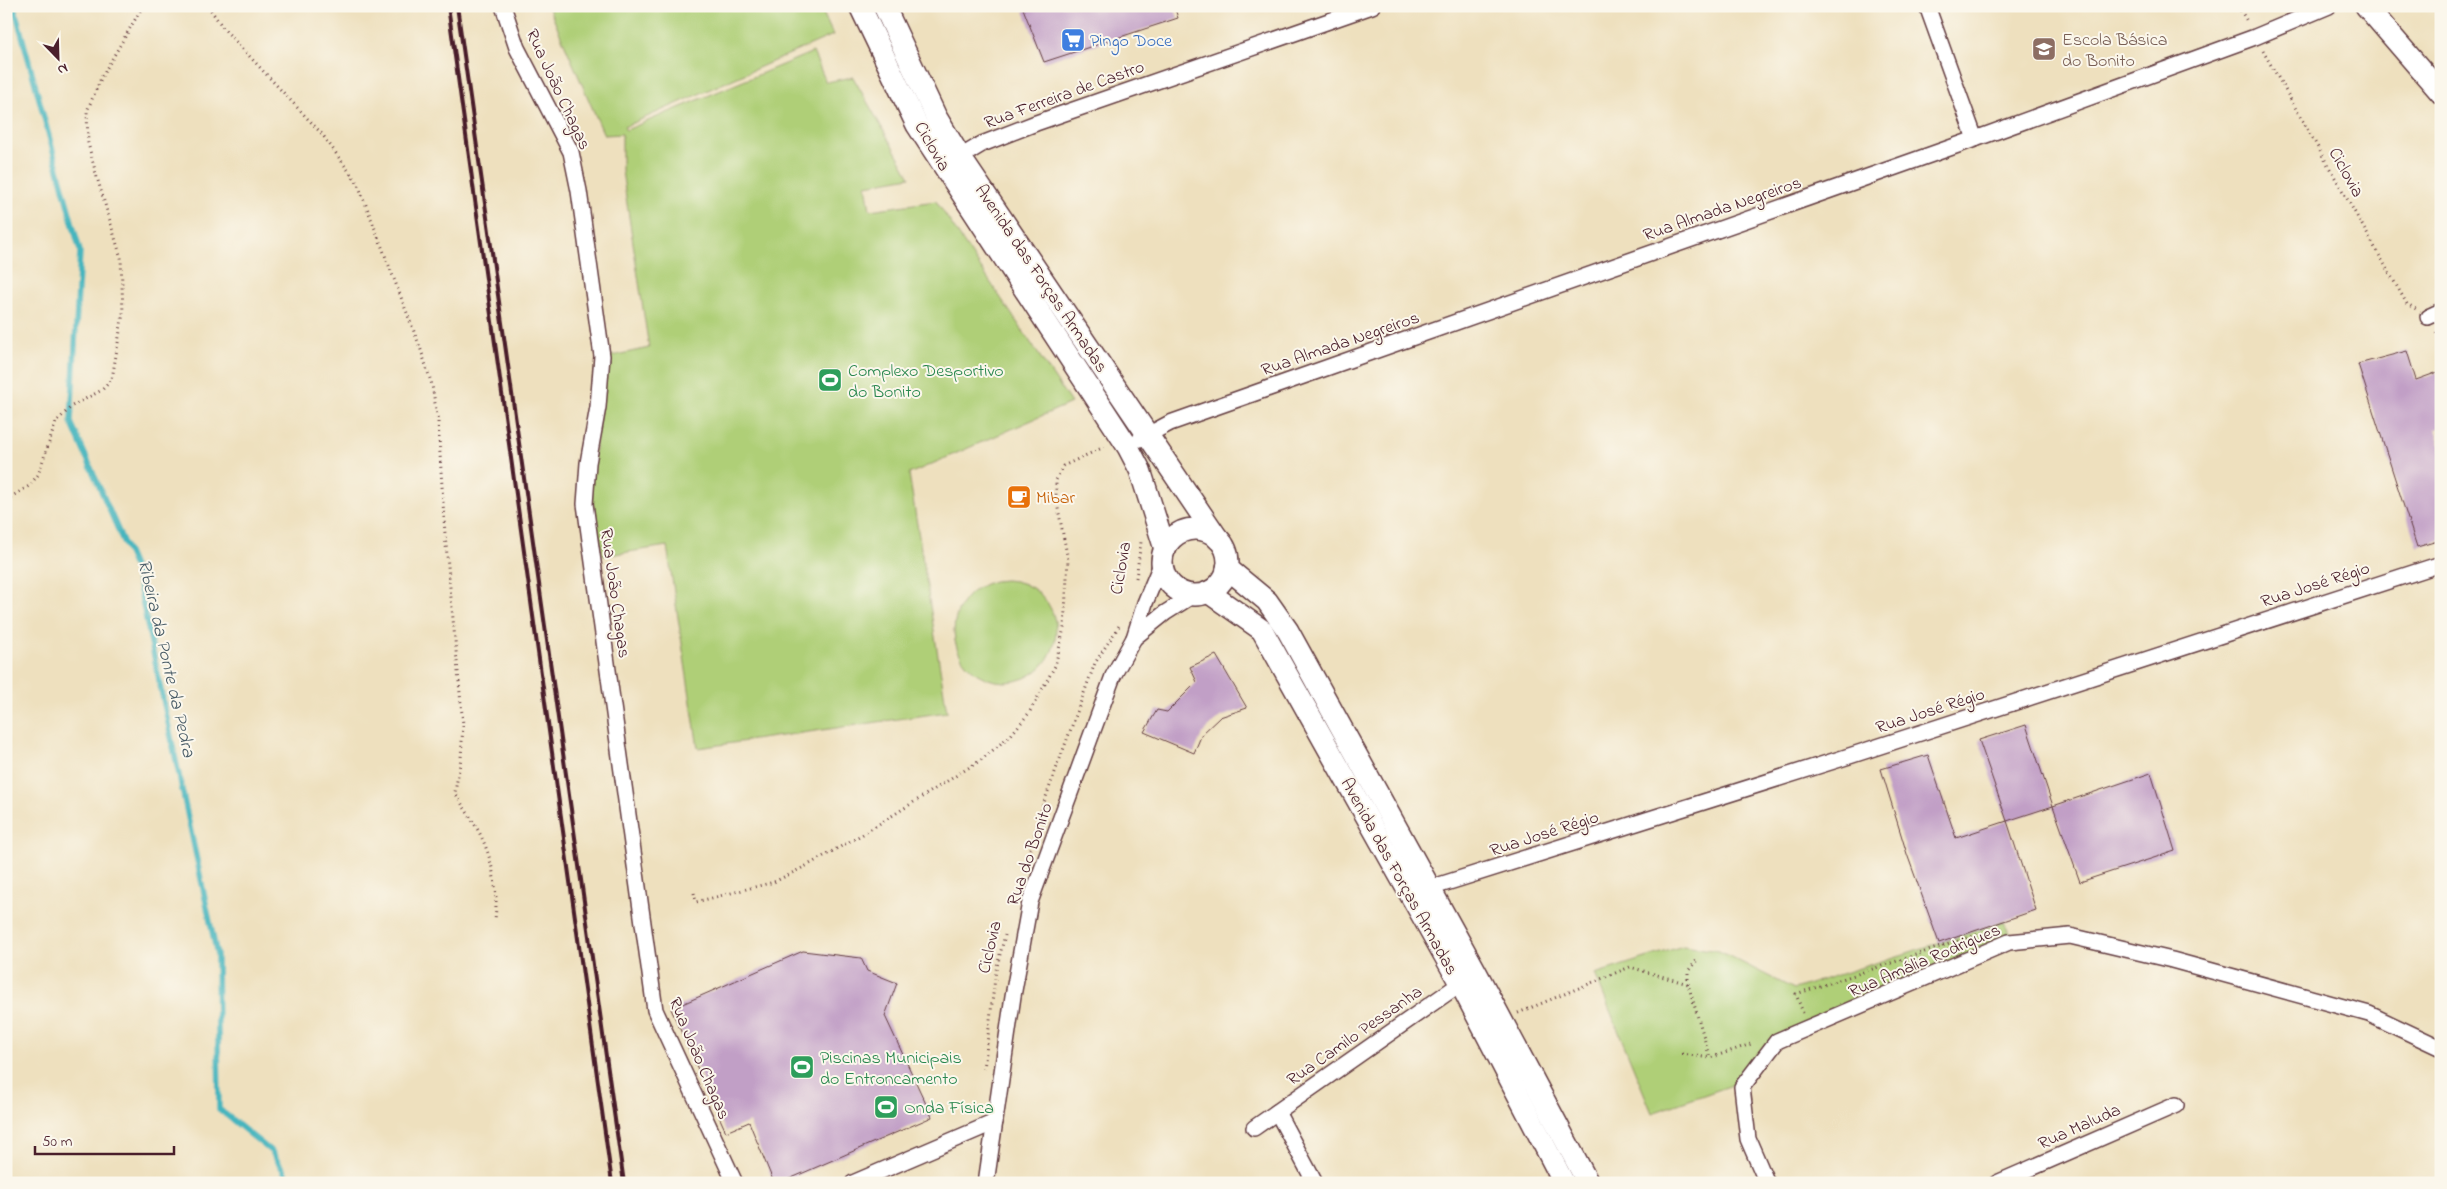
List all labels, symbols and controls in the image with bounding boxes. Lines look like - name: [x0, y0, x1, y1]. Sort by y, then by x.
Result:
- street label: Rua João Chagas: [517, 25, 597, 155]
- supermarket icon: Pingo Doce: [1060, 27, 1086, 53]
- place label: Escola Básica do Bonito: [2062, 28, 2167, 75]
- place label: Pingo Doce: [1090, 29, 1173, 56]
- north arrow: [32, 32, 82, 82]
- school or university icon: Escola Básica do Bonito: [2031, 36, 2057, 62]
- street label: Rua Ferreira de Castro: [981, 55, 1148, 137]
- text: N: [54, 57, 71, 80]
- street label: Ciclovia: [907, 117, 956, 177]
- street label: Ciclovia: [2321, 143, 2370, 203]
- street label: Rua Almada Negreiros: [1640, 171, 1806, 250]
- street label: Avenida das Forças Armadas: [967, 180, 1113, 379]
- street label: Rua Almada Negreiros: [1258, 306, 1424, 385]
- place label: Complexo Desportivo do Bonito: [848, 359, 1004, 406]
- sports icon: Complexo Desportivo do Bonito: [817, 367, 843, 393]
- cafe icon: Mibar: [1006, 484, 1032, 510]
- place label: Mibar: [1036, 486, 1075, 512]
- street label: Rua João Chagas: [591, 527, 636, 660]
- street label: Ciclovia: [1105, 540, 1139, 597]
- street label: Rua José Régio: [2258, 556, 2374, 617]
- water label: Ribeira da Ponte da Pedra: [130, 557, 202, 761]
- street label: Rua José Régio: [1873, 682, 1989, 743]
- street label: Avenida das Forças Armadas: [1333, 773, 1464, 980]
- street label: Rua do Bonito: [1001, 800, 1061, 910]
- street label: Rua José Régio: [1487, 805, 1603, 866]
- street label: Rua Amália Rodrigues: [1845, 918, 2005, 1007]
- street label: Ciclovia: [972, 919, 1010, 976]
- street label: Rua Camilo Pessanha: [1282, 980, 1428, 1093]
- street label: Rua João Chagas: [660, 994, 736, 1124]
- place label: Piscinas Municipais do Entroncamento: [820, 1046, 962, 1093]
- sports icon: Piscinas Municipais do Entroncamento: [789, 1054, 815, 1080]
- sports icon: Onda Física: [873, 1094, 899, 1120]
- place label: Onda Física: [904, 1096, 994, 1122]
- street label: Rua Maluda: [2034, 1098, 2125, 1158]
- scale bar: [35, 1124, 174, 1156]
- text: 50 m: [42, 1131, 73, 1153]

